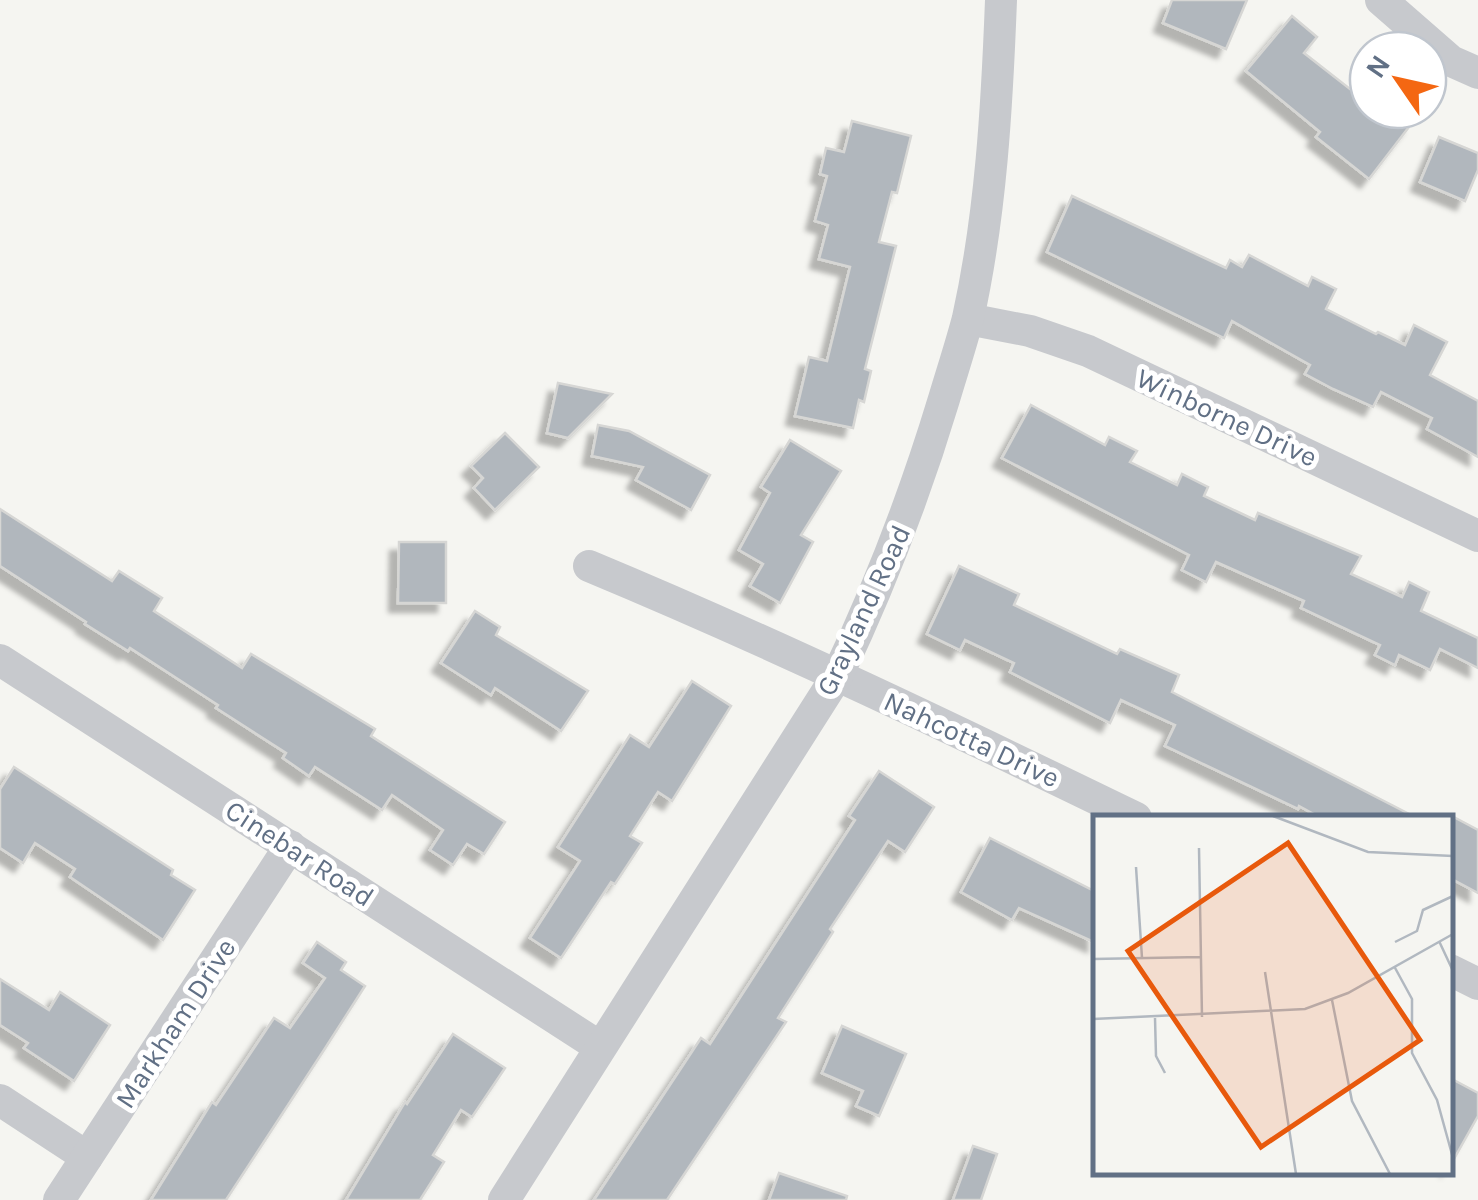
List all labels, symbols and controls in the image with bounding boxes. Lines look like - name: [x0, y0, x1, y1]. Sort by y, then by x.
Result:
- north arrow: [1348, 30, 1448, 130]
- text: N: [1358, 49, 1397, 84]
- street label: Winborne Drive: [1131, 361, 1322, 474]
- street label: Grayland Road: [810, 520, 917, 701]
- street label: Nahcotta Drive: [879, 684, 1065, 794]
- street label: Cinebar Road: [219, 793, 380, 914]
- inset map: [1093, 815, 1453, 1175]
- street label: Markham Drive: [108, 932, 243, 1114]

